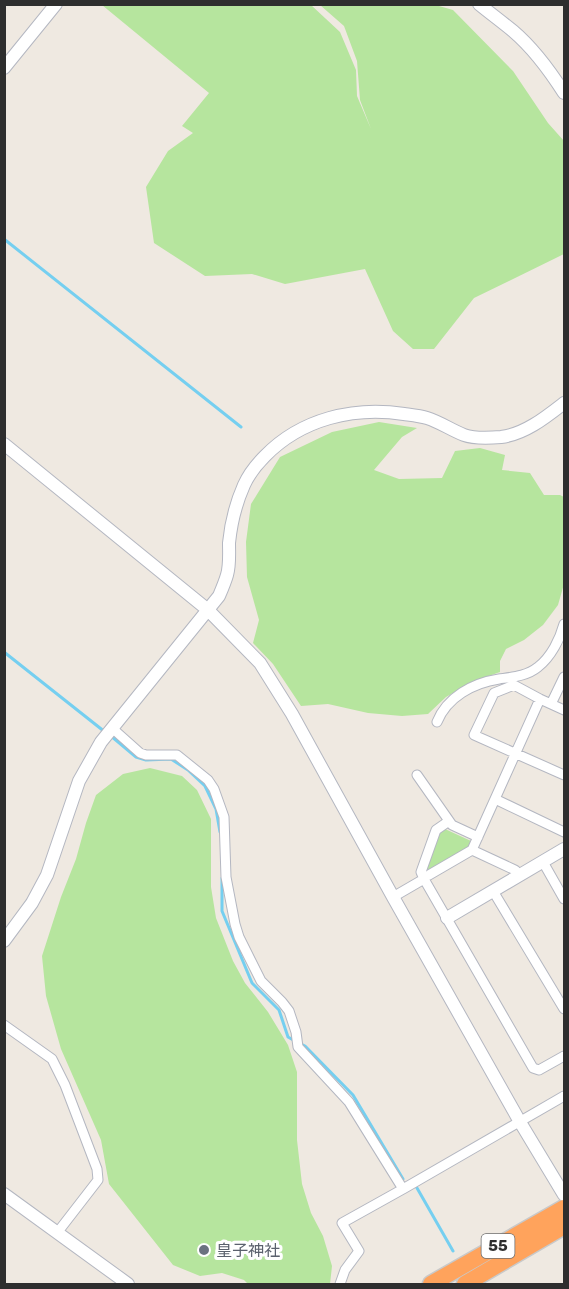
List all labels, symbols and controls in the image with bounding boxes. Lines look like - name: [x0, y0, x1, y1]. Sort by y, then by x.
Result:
- road number: 55: [482, 1234, 514, 1258]
- place label: 皇子神社: [216, 1241, 280, 1260]
- marker: 皇子神社: [197, 1243, 211, 1257]

